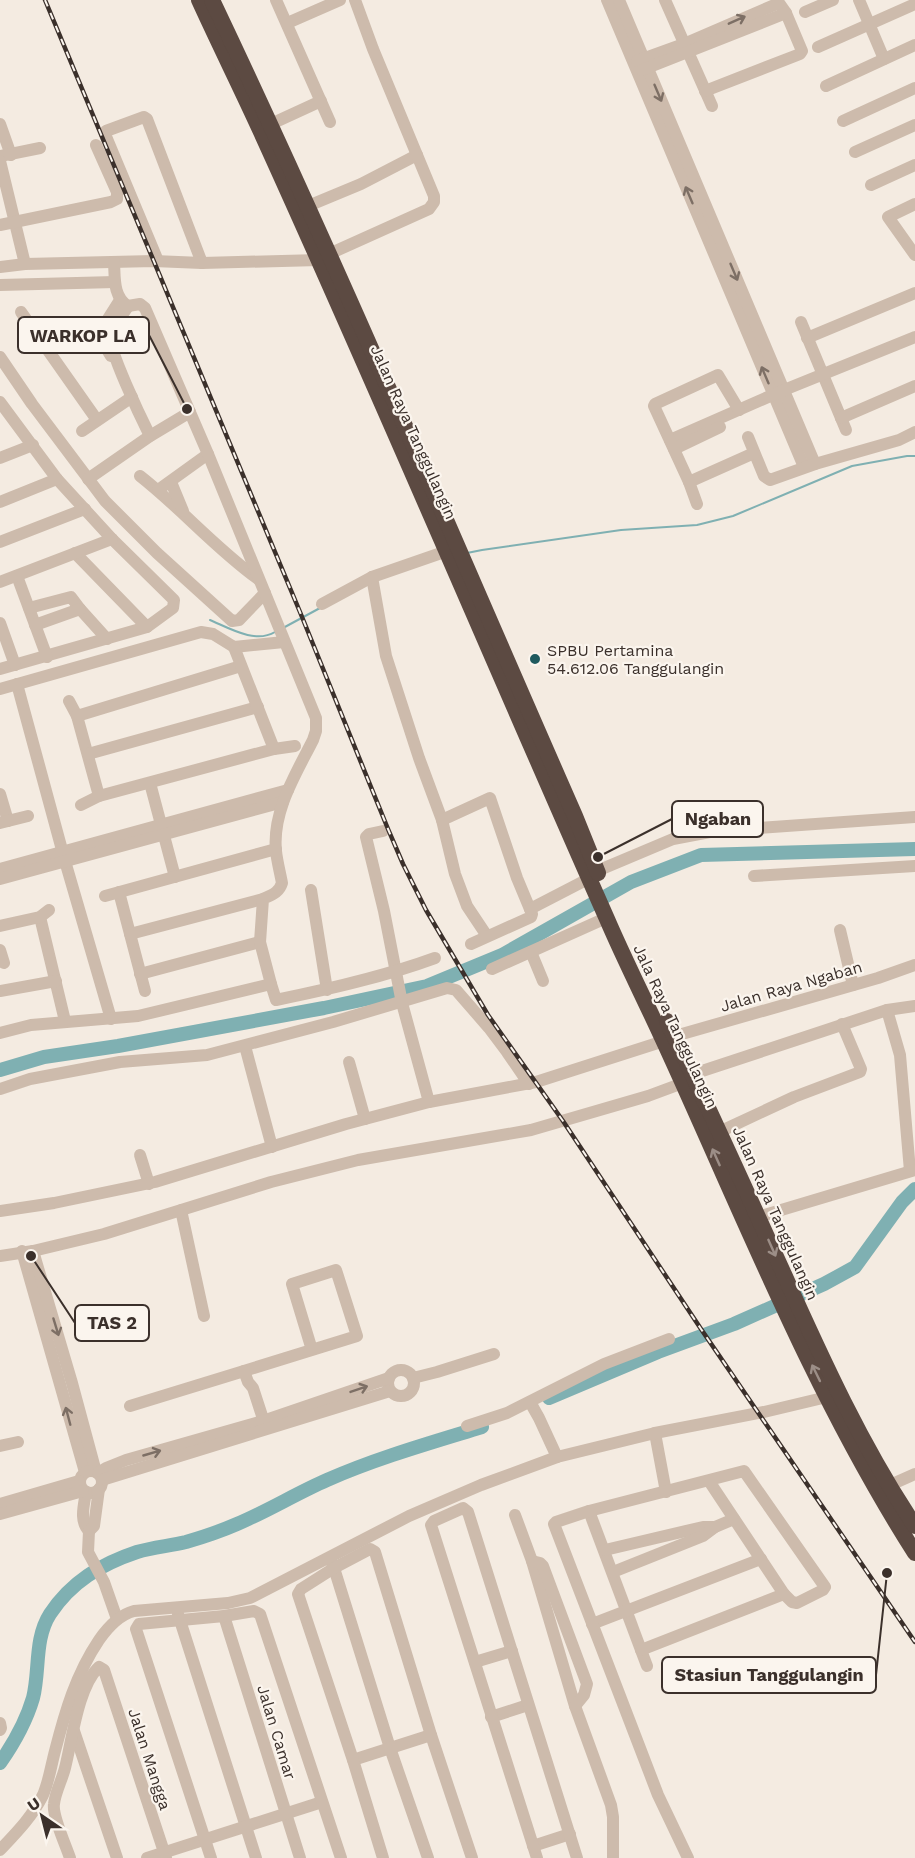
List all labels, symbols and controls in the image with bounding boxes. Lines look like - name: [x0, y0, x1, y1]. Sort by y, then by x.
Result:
- one-way arrow: [728, 14, 746, 26]
- one-way arrow: [653, 83, 664, 101]
- one-way arrow: [683, 186, 694, 205]
- one-way arrow: [729, 262, 740, 281]
- callout: WARKOP LA: [18, 317, 149, 353]
- text: WARKOP LA: [30, 325, 137, 346]
- street label: Jalan Raya Tanggulangin: [367, 342, 461, 522]
- one-way arrow: [759, 366, 770, 384]
- place label: SPBU Pertamina 54.612.06 Tanggulangin: [547, 641, 724, 678]
- marker: SPBU Pertamina 54.612.06 Tanggulangin: [528, 652, 542, 666]
- callout: Ngaban: [672, 801, 763, 837]
- text: Ngaban: [685, 808, 751, 829]
- street label: Jala Raya Tanggulangin: [629, 941, 722, 1111]
- street label: Jalan Raya Ngaban: [718, 957, 864, 1016]
- street label: Jalan Raya Tanggulangin: [729, 1123, 823, 1303]
- one-way arrow: [710, 1148, 721, 1167]
- one-way arrow: [766, 1238, 778, 1256]
- callout: TAS 2: [75, 1305, 149, 1341]
- text: TAS 2: [87, 1312, 137, 1333]
- one-way arrow: [51, 1317, 62, 1336]
- one-way arrow: [809, 1365, 821, 1383]
- one-way arrow: [349, 1382, 368, 1393]
- one-way arrow: [62, 1407, 73, 1426]
- one-way arrow: [142, 1447, 161, 1458]
- callout: Stasiun Tanggulangin: [662, 1657, 876, 1693]
- text: Stasiun Tanggulangin: [674, 1664, 864, 1685]
- street label: Jalan Camar: [253, 1683, 300, 1782]
- street label: Jalan Mangga: [124, 1706, 175, 1812]
- north arrow: [12, 1786, 72, 1846]
- text: U: [24, 1793, 44, 1815]

